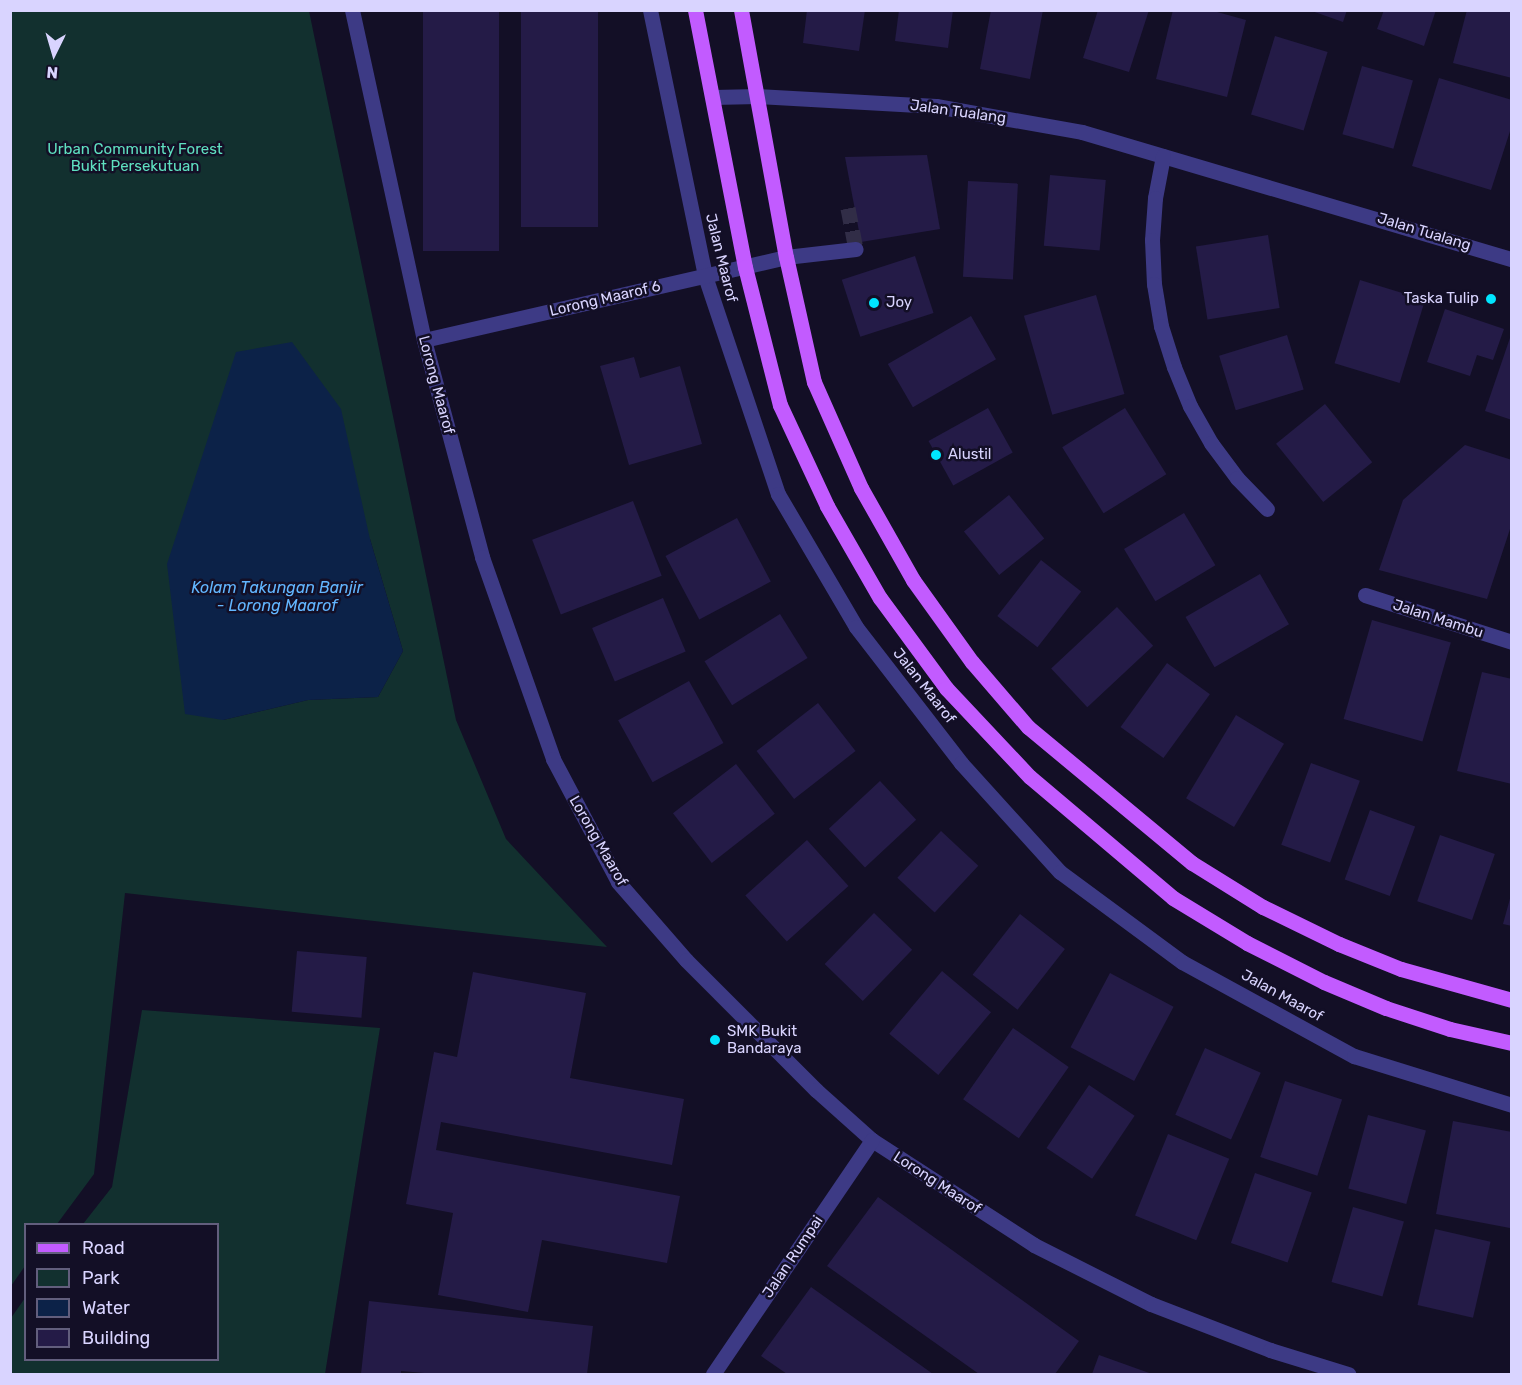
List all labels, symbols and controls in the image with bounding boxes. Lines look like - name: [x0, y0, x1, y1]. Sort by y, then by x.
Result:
- north arrow: [24, 24, 84, 84]
- text: N: [46, 62, 59, 82]
- street label: Jalan Tualang: [909, 96, 1007, 128]
- park label: Urban Community Forest Bukit Persekutuan: [47, 140, 223, 175]
- street label: Jalan Tualang: [1375, 209, 1473, 255]
- street label: Jalan Maarof: [701, 212, 741, 304]
- street label: Lorong Maarof 6: [548, 277, 662, 321]
- place label: Taska Tulip: [1403, 290, 1479, 308]
- marker: Taska Tulip: [1484, 292, 1498, 306]
- place label: Joy: [886, 294, 912, 312]
- marker: Joy: [867, 296, 881, 310]
- street label: Lorong Maarof: [414, 334, 458, 436]
- place label: Alustil: [948, 446, 992, 464]
- marker: Alustil: [929, 448, 943, 462]
- water label: Kolam Takungan Banjir - Lorong Maarof: [191, 578, 363, 616]
- street label: Jalan Mambu: [1391, 596, 1485, 642]
- street label: Jalan Maarof: [889, 645, 959, 727]
- street label: Lorong Maarof: [565, 793, 631, 889]
- street label: Jalan Maarof: [1238, 966, 1326, 1026]
- place label: SMK Bukit Bandaraya: [727, 1022, 802, 1057]
- marker: SMK Bukit Bandaraya: [708, 1033, 722, 1047]
- street label: Lorong Maarof: [890, 1148, 984, 1218]
- street label: Jalan Rumpai: [759, 1212, 827, 1302]
- legend: [24, 1223, 219, 1361]
- text: Road: [82, 1237, 125, 1259]
- text: Park: [82, 1267, 119, 1289]
- text: Water: [82, 1297, 130, 1319]
- text: Building: [82, 1327, 150, 1349]

